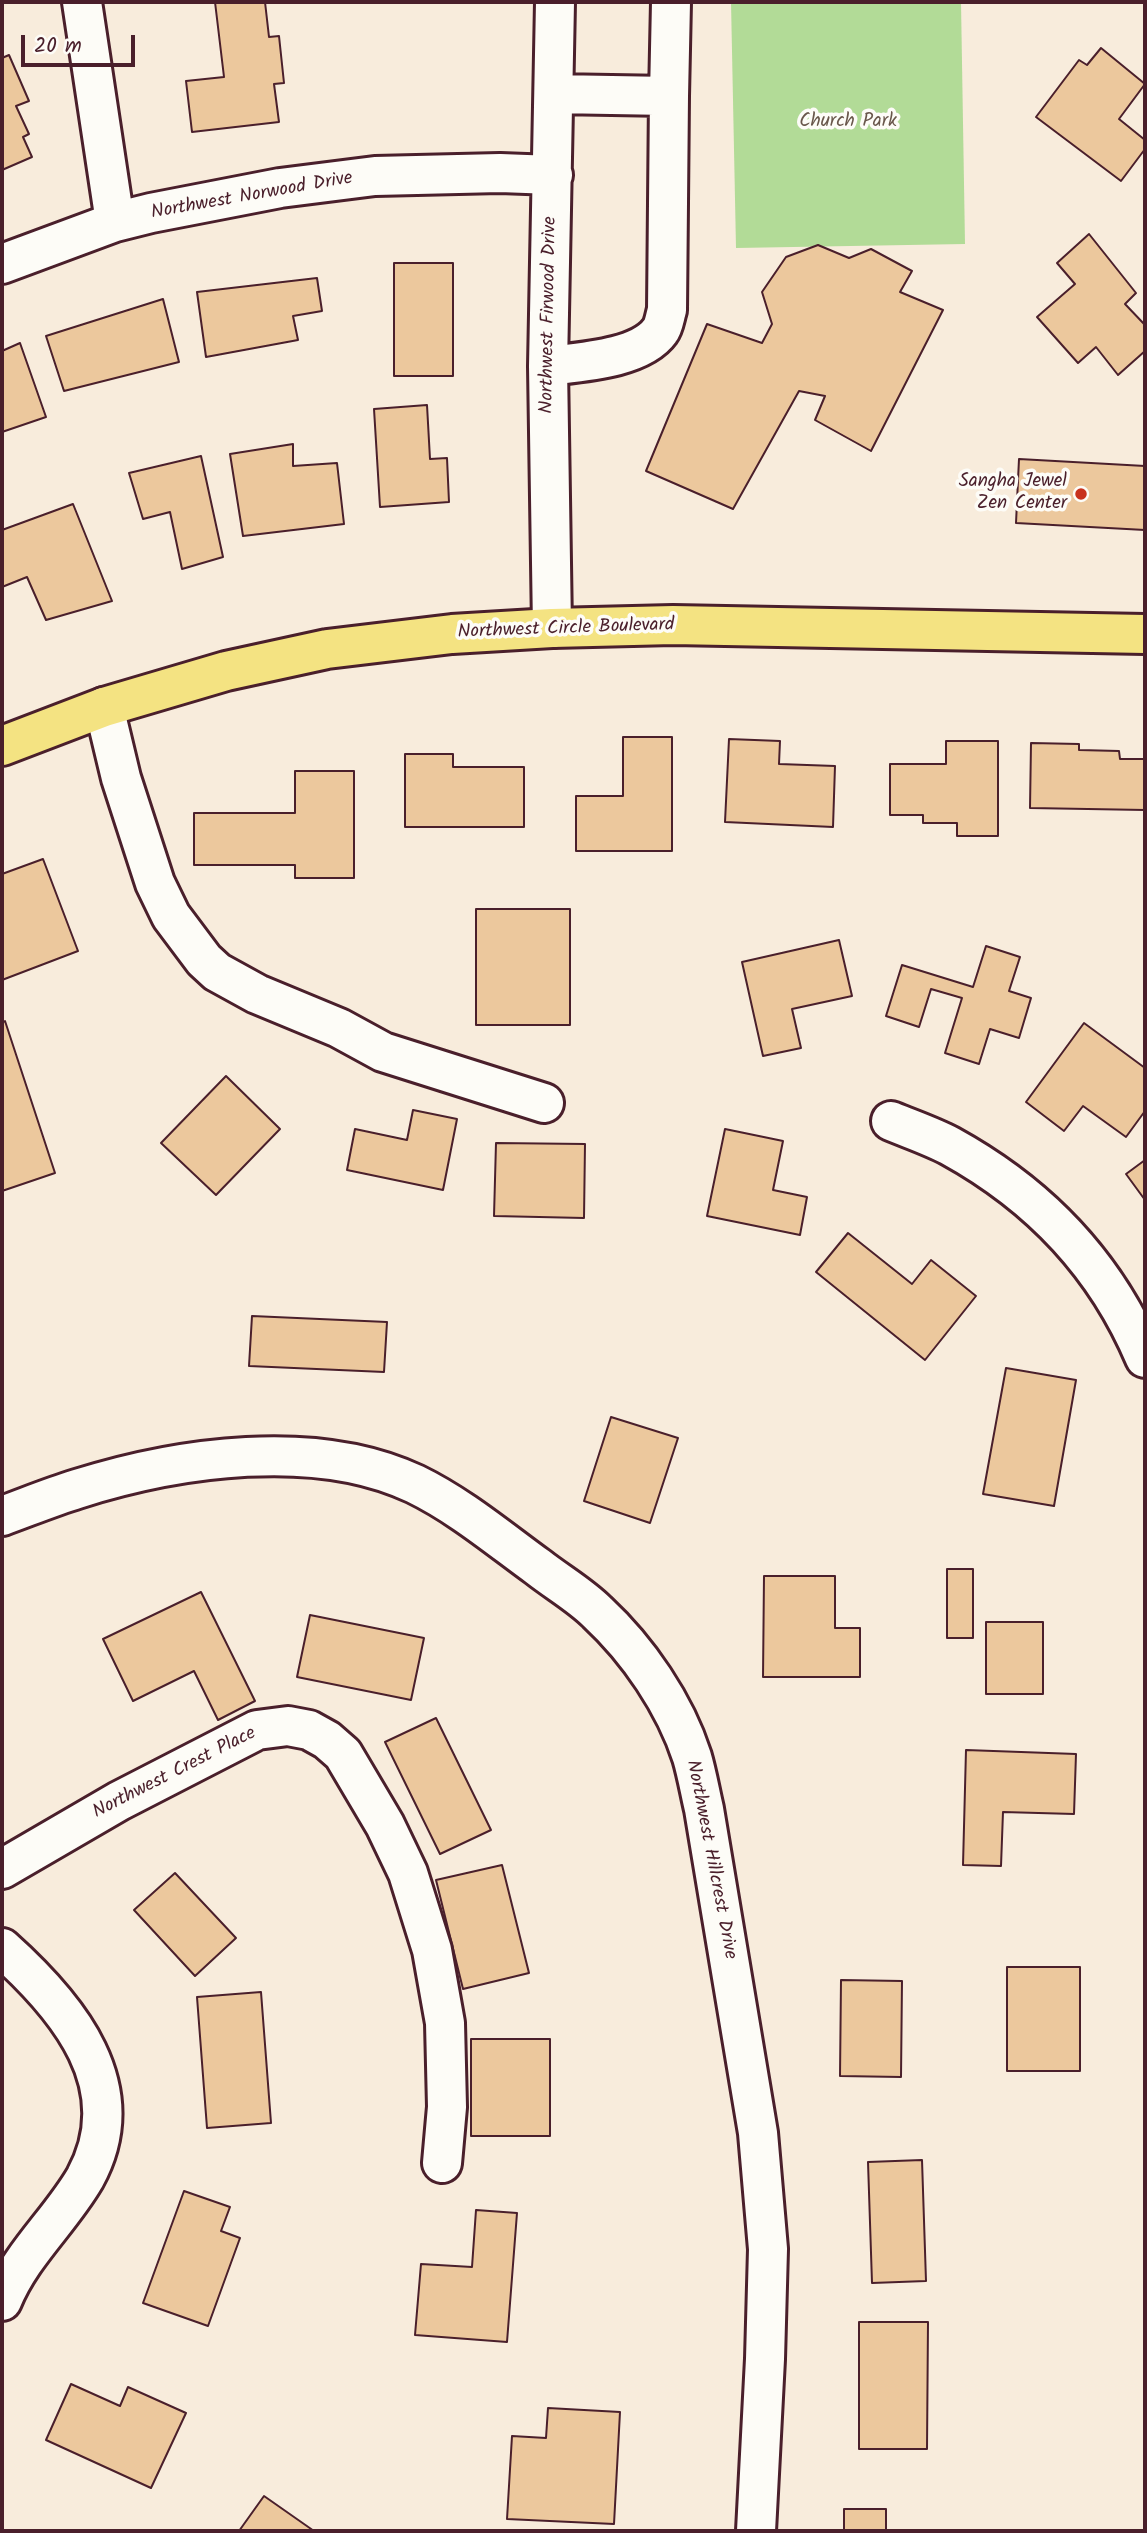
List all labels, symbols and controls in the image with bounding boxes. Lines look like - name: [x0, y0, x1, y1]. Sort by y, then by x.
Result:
- scale bar: [24, 21, 138, 65]
- text: 20 m: [34, 30, 82, 63]
- park label: Church Park: [799, 112, 897, 134]
- street label: Northwest Norwood Drive: [149, 168, 355, 226]
- street label: Northwest Firwood Drive: [537, 216, 563, 414]
- place label: Sangha Jewel Zen Center: [959, 472, 1067, 516]
- marker: Sangha Jewel Zen Center: [1073, 486, 1089, 502]
- street label: Northwest Circle Boulevard: [457, 615, 675, 645]
- street label: Northwest Crest Place: [90, 1723, 260, 1825]
- street label: Northwest Hillcrest Drive: [680, 1759, 740, 1961]

